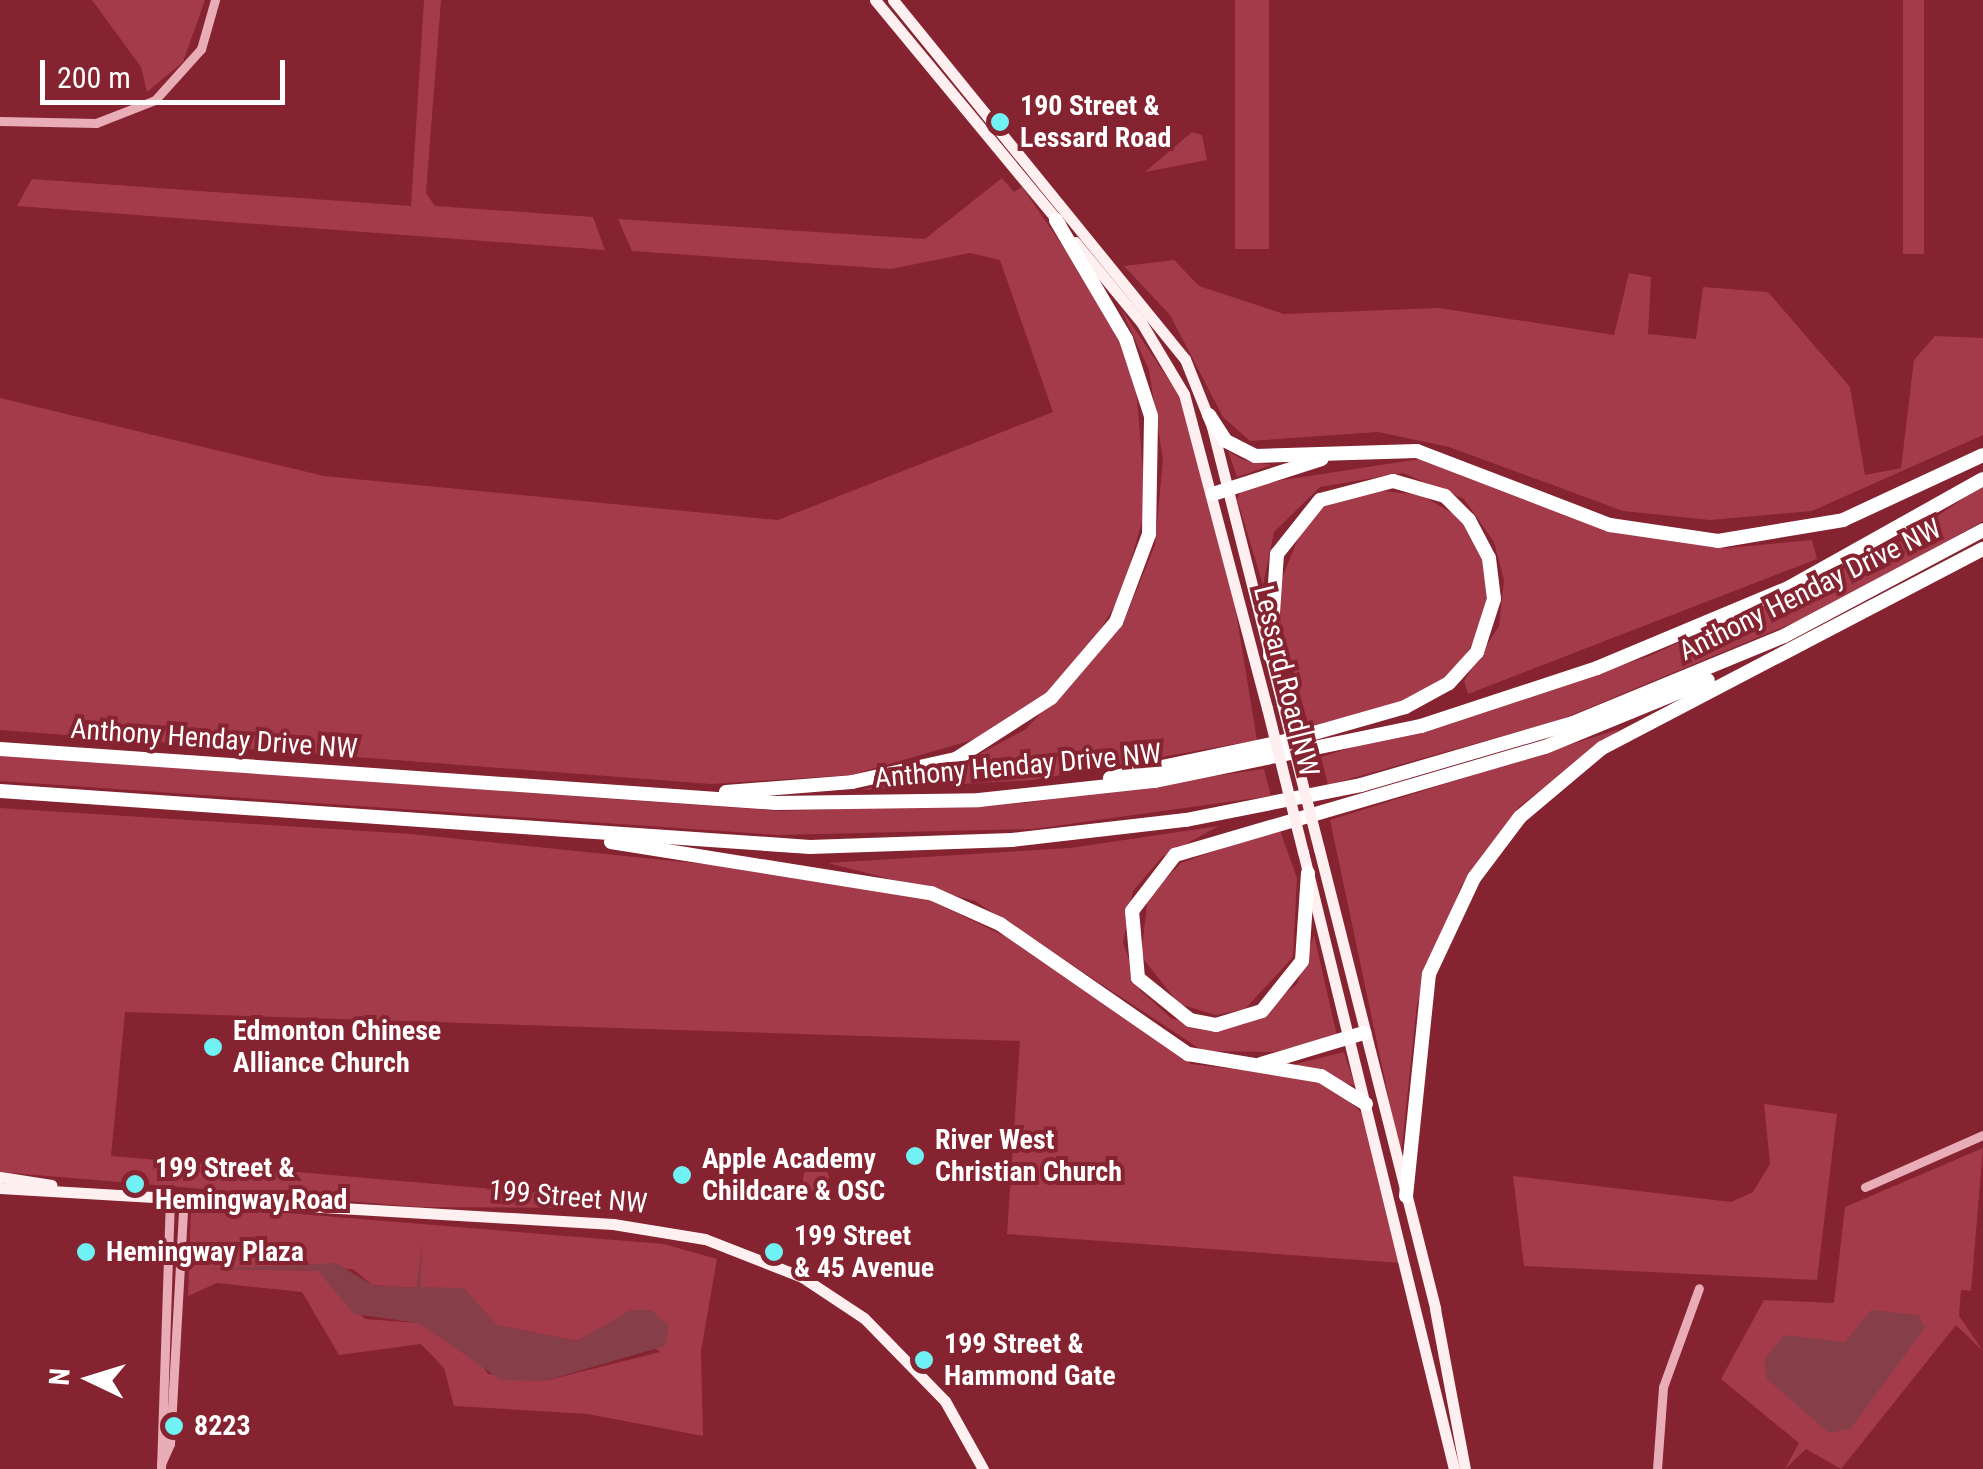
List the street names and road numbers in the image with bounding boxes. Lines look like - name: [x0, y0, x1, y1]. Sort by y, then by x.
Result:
- street label: Anthony Henday Drive NW: [1673, 512, 1947, 668]
- street label: Lessard Road NW: [1246, 582, 1326, 780]
- street label: Anthony Henday Drive NW: [69, 712, 359, 766]
- street label: Anthony Henday Drive NW: [873, 737, 1163, 795]
- street label: 199 Street NW: [488, 1173, 648, 1221]

